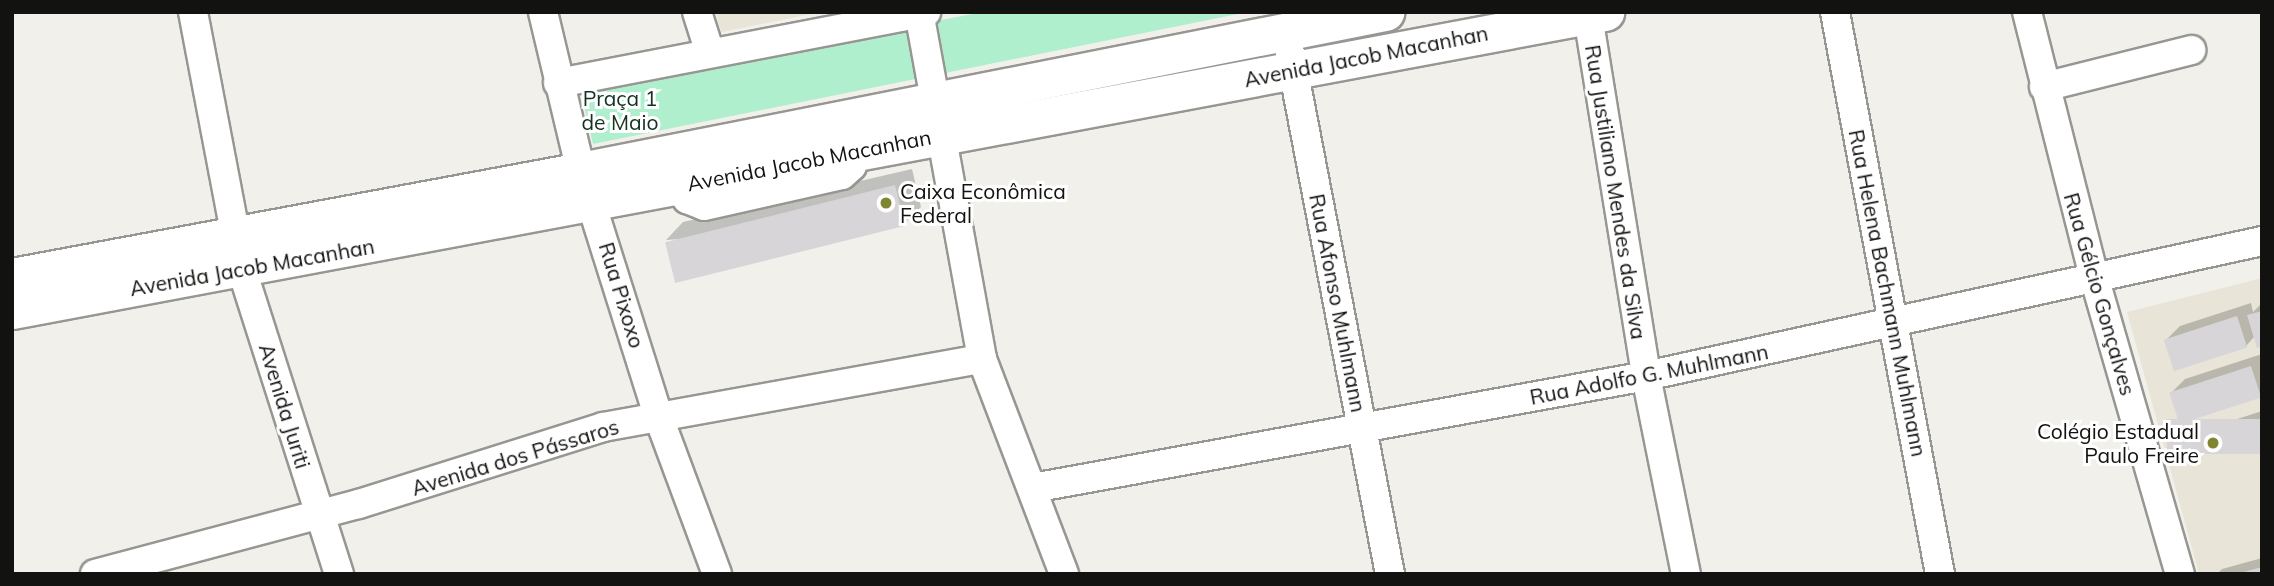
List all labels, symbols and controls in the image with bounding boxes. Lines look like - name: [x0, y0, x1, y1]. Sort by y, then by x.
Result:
- street label: Avenida Jacob Macanhan: [1242, 20, 1490, 92]
- street label: Rua Justiliano Mendes da Silva: [1580, 43, 1652, 341]
- park label: Praça 1 de Maio: [581, 85, 659, 135]
- street label: Avenida Jacob Macanhan: [685, 124, 933, 196]
- street label: Rua Helena Bachmann Muhlmann: [1844, 127, 1932, 459]
- place label: Caixa Econômica Federal: [900, 178, 1066, 228]
- street label: Rua Gélcio Gonçalves: [2059, 190, 2141, 398]
- street label: Rua Afonso Muhlmann: [1304, 192, 1372, 414]
- marker: Caixa Econômica Federal: [878, 195, 894, 211]
- street label: Avenida Jacob Macanhan: [128, 233, 376, 301]
- street label: Rua Pixoxo: [594, 239, 650, 351]
- street label: Rua Adolfo G. Muhlmann: [1528, 338, 1770, 410]
- street label: Avenida Juriti: [254, 341, 316, 471]
- street label: Avenida dos Pássaros: [408, 413, 622, 501]
- place label: Colégio Estadual Paulo Freire: [2037, 418, 2199, 468]
- marker: Colégio Estadual Paulo Freire: [2205, 435, 2221, 451]

